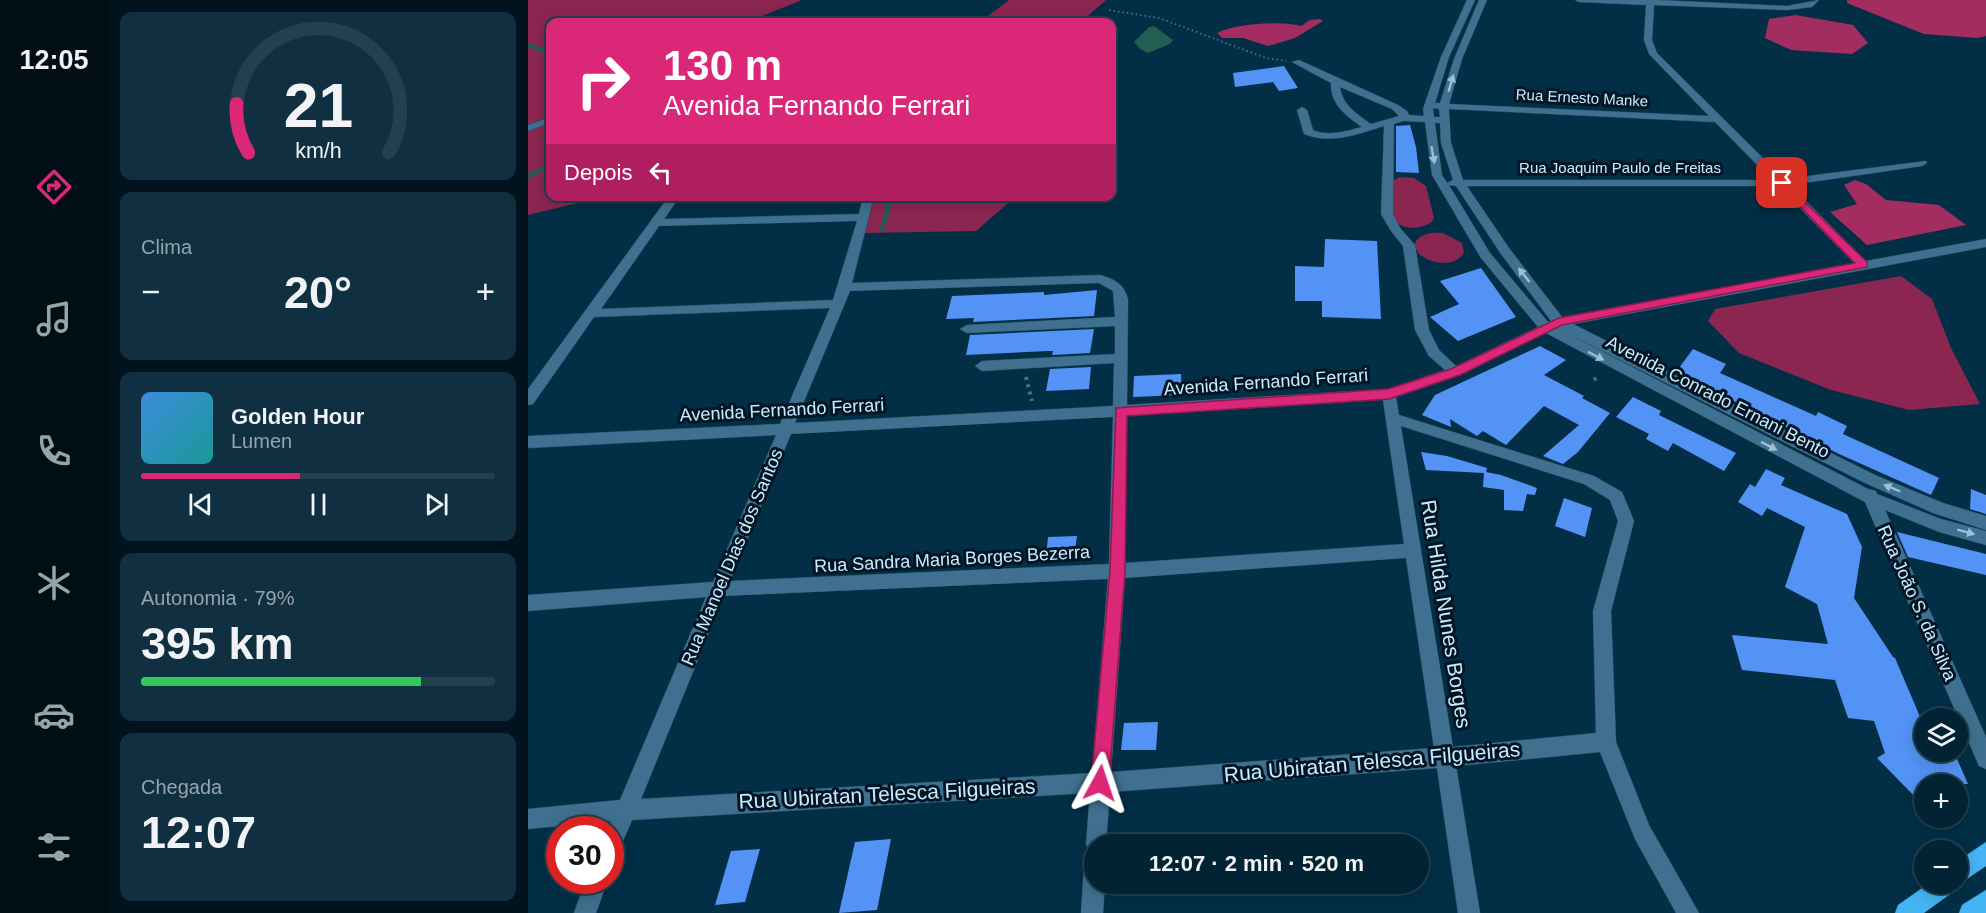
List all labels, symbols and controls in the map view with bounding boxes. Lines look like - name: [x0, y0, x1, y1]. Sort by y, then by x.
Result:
- icon: right: [564, 42, 642, 120]
- text: 130 m: [663, 42, 782, 89]
- text: 12:05: [19, 45, 89, 75]
- text: 21: [283, 71, 353, 140]
- one-way arrow: [1447, 74, 1456, 92]
- street label: Rua Ernesto Manke: [1515, 86, 1649, 109]
- text: Avenida Fernando Ferrari: [663, 91, 970, 121]
- text: km/h: [295, 139, 341, 163]
- one-way arrow: [1429, 146, 1438, 165]
- icon: left: [644, 156, 677, 189]
- pin: [1756, 157, 1807, 208]
- street label: Rua Joaquim Paulo de Freitas: [1519, 159, 1721, 176]
- text: Depois: [564, 160, 632, 185]
- icon: directions: [33, 166, 75, 208]
- icon: arrive: [1765, 166, 1798, 199]
- text: Clima: [141, 236, 192, 258]
- text: 20°: [284, 267, 352, 318]
- one-way arrow: [1518, 268, 1530, 283]
- text: −: [141, 273, 160, 310]
- text: +: [476, 273, 495, 310]
- icon: music: [33, 298, 75, 340]
- street label: Avenida Conrado Ernani Bento: [1603, 332, 1833, 462]
- one-way arrow: [1587, 351, 1604, 361]
- street label: Avenida Fernando Ferrari: [1163, 365, 1369, 399]
- street label: Avenida Fernando Ferrari: [679, 395, 885, 425]
- text: Golden Hour: [231, 404, 364, 429]
- icon: phone: [33, 430, 75, 472]
- text: Lumen: [231, 430, 292, 452]
- one-way arrow: [1760, 441, 1777, 451]
- street label: Rua Manoel Dias dos Santos: [677, 446, 787, 668]
- one-way arrow: [1883, 483, 1901, 492]
- icon: previous: [184, 488, 217, 521]
- icon: pause: [302, 488, 335, 521]
- icon: next: [420, 488, 453, 521]
- street label: Rua Hilda Nunes Borges: [1417, 498, 1476, 730]
- street label: Rua João S. da Silva: [1874, 522, 1961, 685]
- one-way arrow: [1957, 528, 1975, 538]
- street label: Rua Sandra Maria Borges Bezerra: [814, 542, 1091, 576]
- icon: climate: [33, 562, 75, 604]
- text: Autonomia · 79%: [141, 587, 294, 609]
- text: 395 km: [141, 618, 294, 669]
- icon: car: [33, 694, 75, 736]
- map controls: [1914, 708, 1968, 894]
- button: layers: [1914, 708, 1968, 762]
- street label: Rua Ubiratan Telesca Filgueiras: [1223, 737, 1521, 786]
- position arrow: [1068, 751, 1132, 815]
- street label: Rua Ubiratan Telesca Filgueiras: [738, 774, 1036, 813]
- button: +: [1914, 774, 1968, 828]
- text: Chegada: [141, 776, 222, 798]
- text: 12:07: [141, 807, 256, 858]
- speed limit sign: 30: [546, 816, 624, 894]
- icon: filters: [33, 826, 75, 868]
- button: −: [1914, 840, 1968, 894]
- text: 12:07 · 2 min · 520 m: [1149, 851, 1364, 876]

